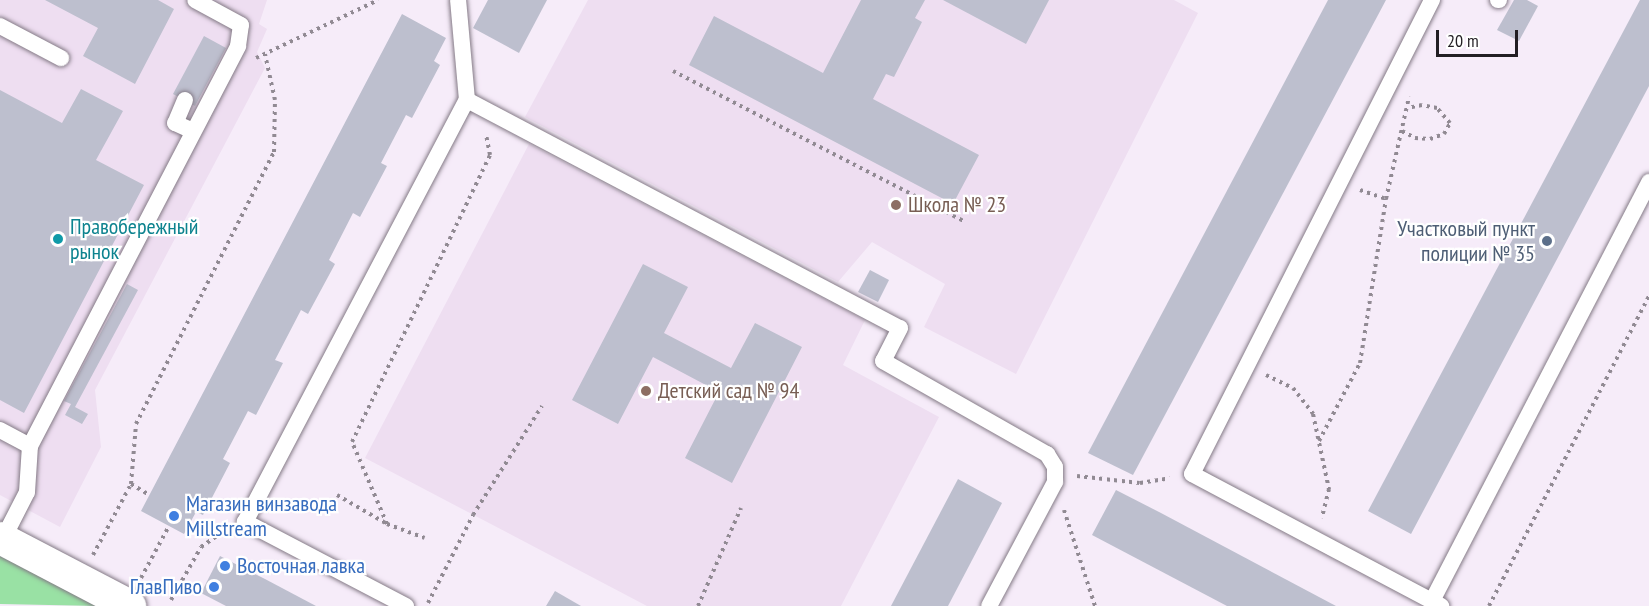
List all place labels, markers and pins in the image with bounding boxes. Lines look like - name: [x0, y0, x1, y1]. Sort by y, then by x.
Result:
- place label: Школа № 23: [908, 192, 1006, 218]
- marker: Школа № 23: [889, 198, 903, 212]
- place label: Правобережный рынок: [70, 213, 198, 264]
- place label: Участковый пункт полиции № 35: [1397, 215, 1535, 266]
- marker: Правобережный рынок: [51, 232, 65, 246]
- marker: Участковый пункт полиции № 35: [1540, 234, 1554, 248]
- place label: Детский сад № 94: [658, 378, 799, 404]
- marker: Детский сад № 94: [639, 384, 653, 398]
- place label: Магазин винзавода Millstream: [186, 490, 337, 542]
- marker: Магазин винзавода Millstream: [167, 509, 181, 523]
- place label: Восточная лавка: [237, 553, 365, 579]
- marker: Восточная лавка: [218, 559, 232, 573]
- place label: ГлавПиво: [130, 574, 202, 600]
- marker: ГлавПиво: [207, 580, 221, 594]

